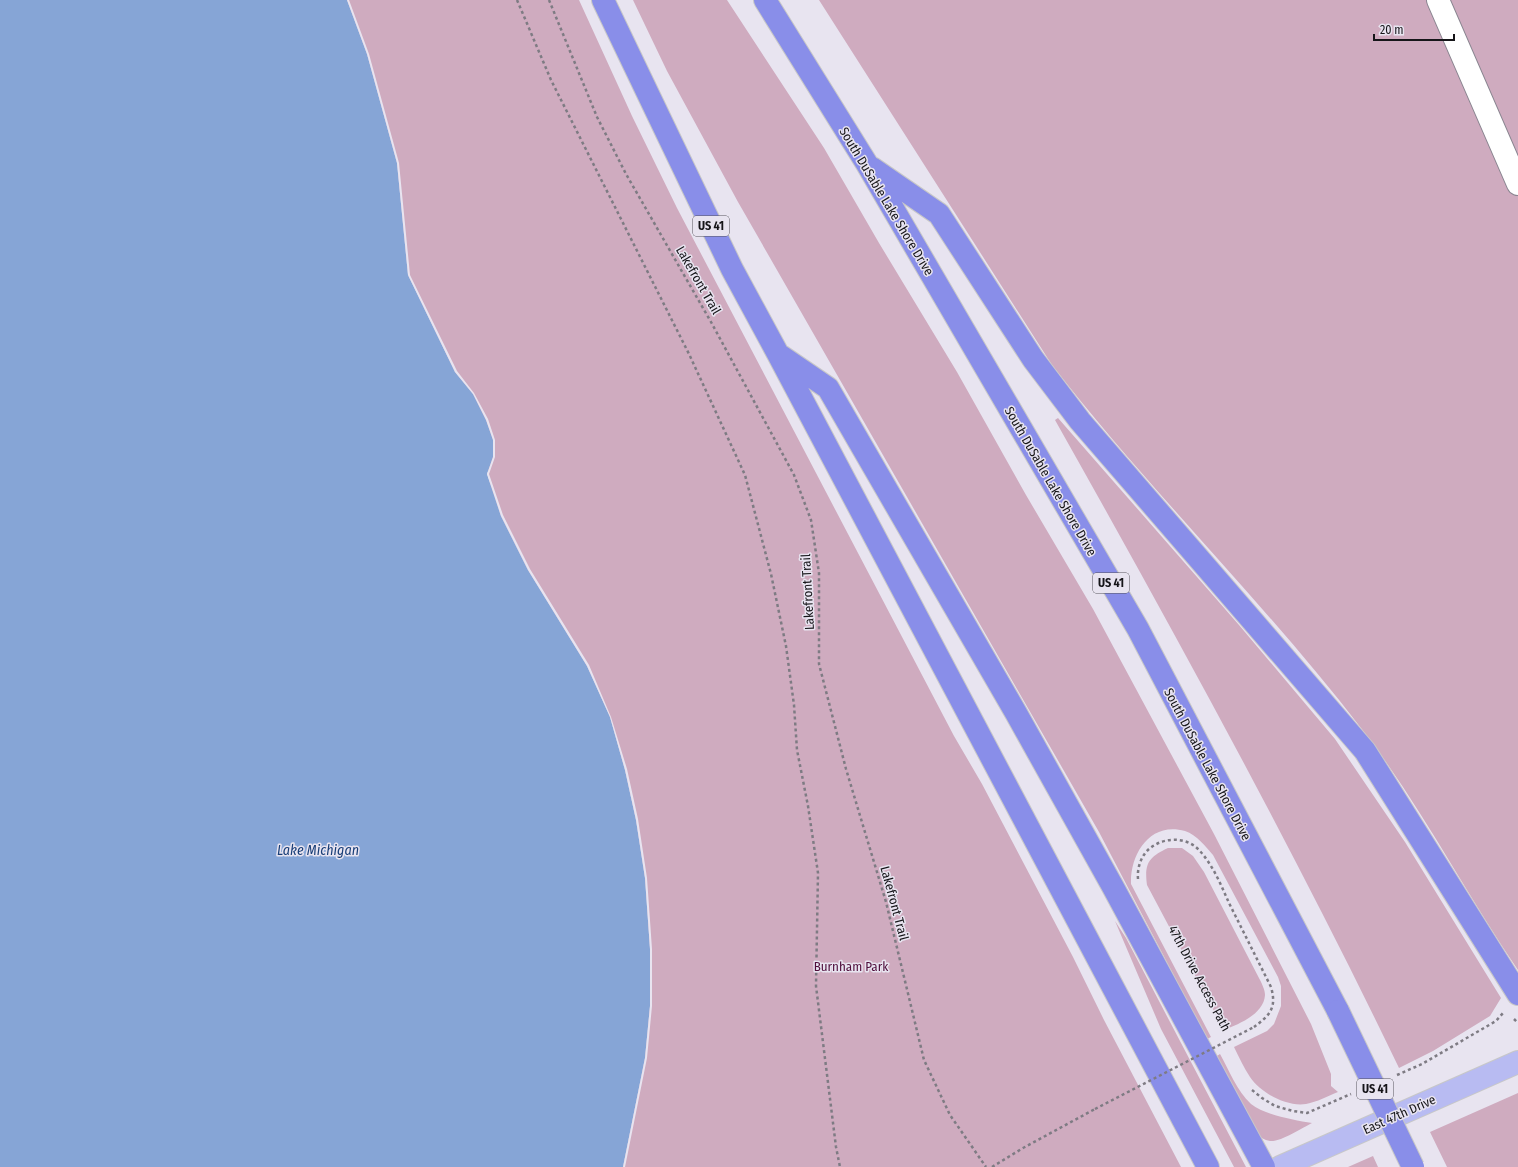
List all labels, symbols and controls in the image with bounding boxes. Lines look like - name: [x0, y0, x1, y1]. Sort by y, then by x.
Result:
- scale bar: [1374, 16, 1454, 42]
- text: 20 m: [1380, 23, 1404, 37]
- street label: South DuSable Lake Shore Drive: [836, 125, 937, 278]
- road number: US 41: [693, 216, 729, 236]
- street label: Lakefront Trail: [673, 243, 724, 318]
- street label: South DuSable Lake Shore Drive: [1002, 404, 1100, 559]
- street label: Lakefront Trail: [798, 553, 817, 631]
- road number: US 41: [1093, 573, 1129, 593]
- street label: South DuSable Lake Shore Drive: [1161, 686, 1254, 843]
- water label: Lake Michigan: [277, 842, 359, 859]
- street label: Lakefront Trail: [877, 864, 912, 943]
- street label: 47th Drive Access Path: [1165, 923, 1234, 1034]
- park label: Burnham Park: [814, 959, 889, 974]
- road number: US 41: [1357, 1079, 1393, 1099]
- street label: East 47th Drive: [1360, 1092, 1438, 1137]

